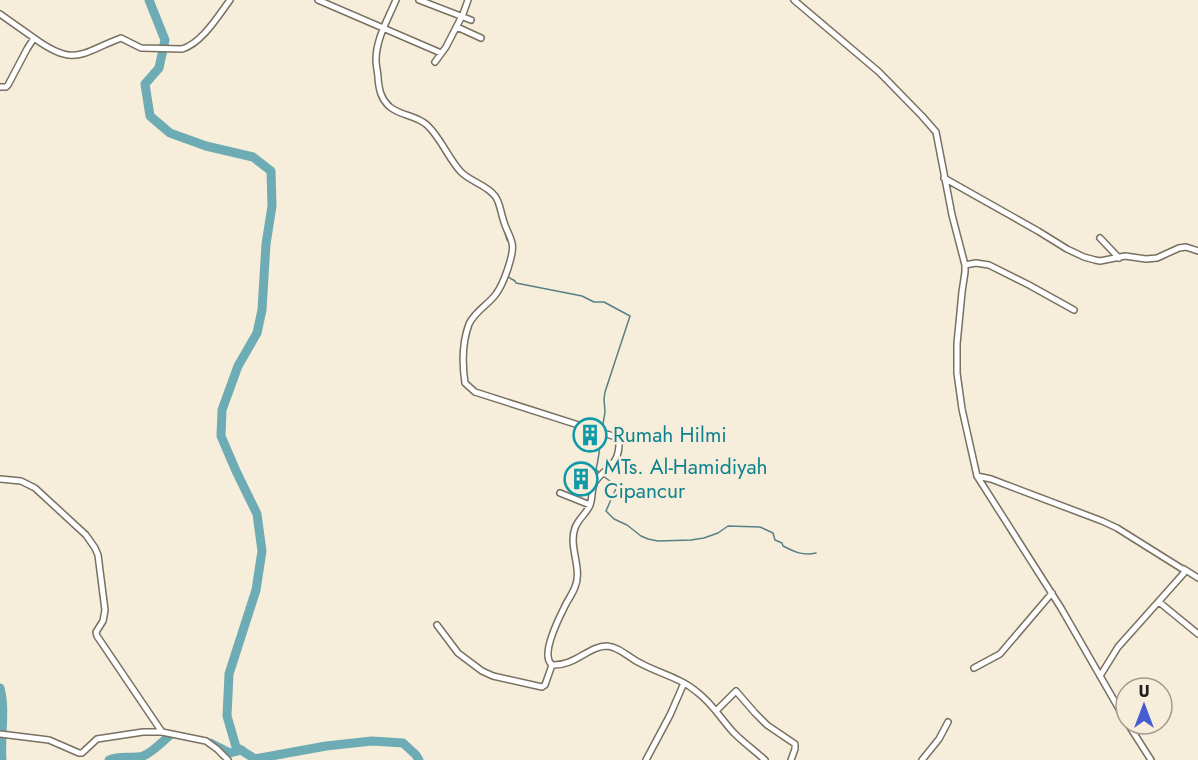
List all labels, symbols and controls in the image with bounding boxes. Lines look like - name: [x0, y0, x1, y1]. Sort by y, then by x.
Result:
- building icon: Rumah Hilmi: [572, 417, 608, 453]
- place label: Rumah Hilmi: [613, 420, 727, 450]
- place label: MTs. Al-Hamidiyah Cipancur: [604, 452, 768, 506]
- building icon: MTs. Al-Hamidiyah Cipancur: [563, 461, 599, 497]
- north arrow: [1114, 676, 1174, 736]
- text: U: [1138, 680, 1150, 703]

